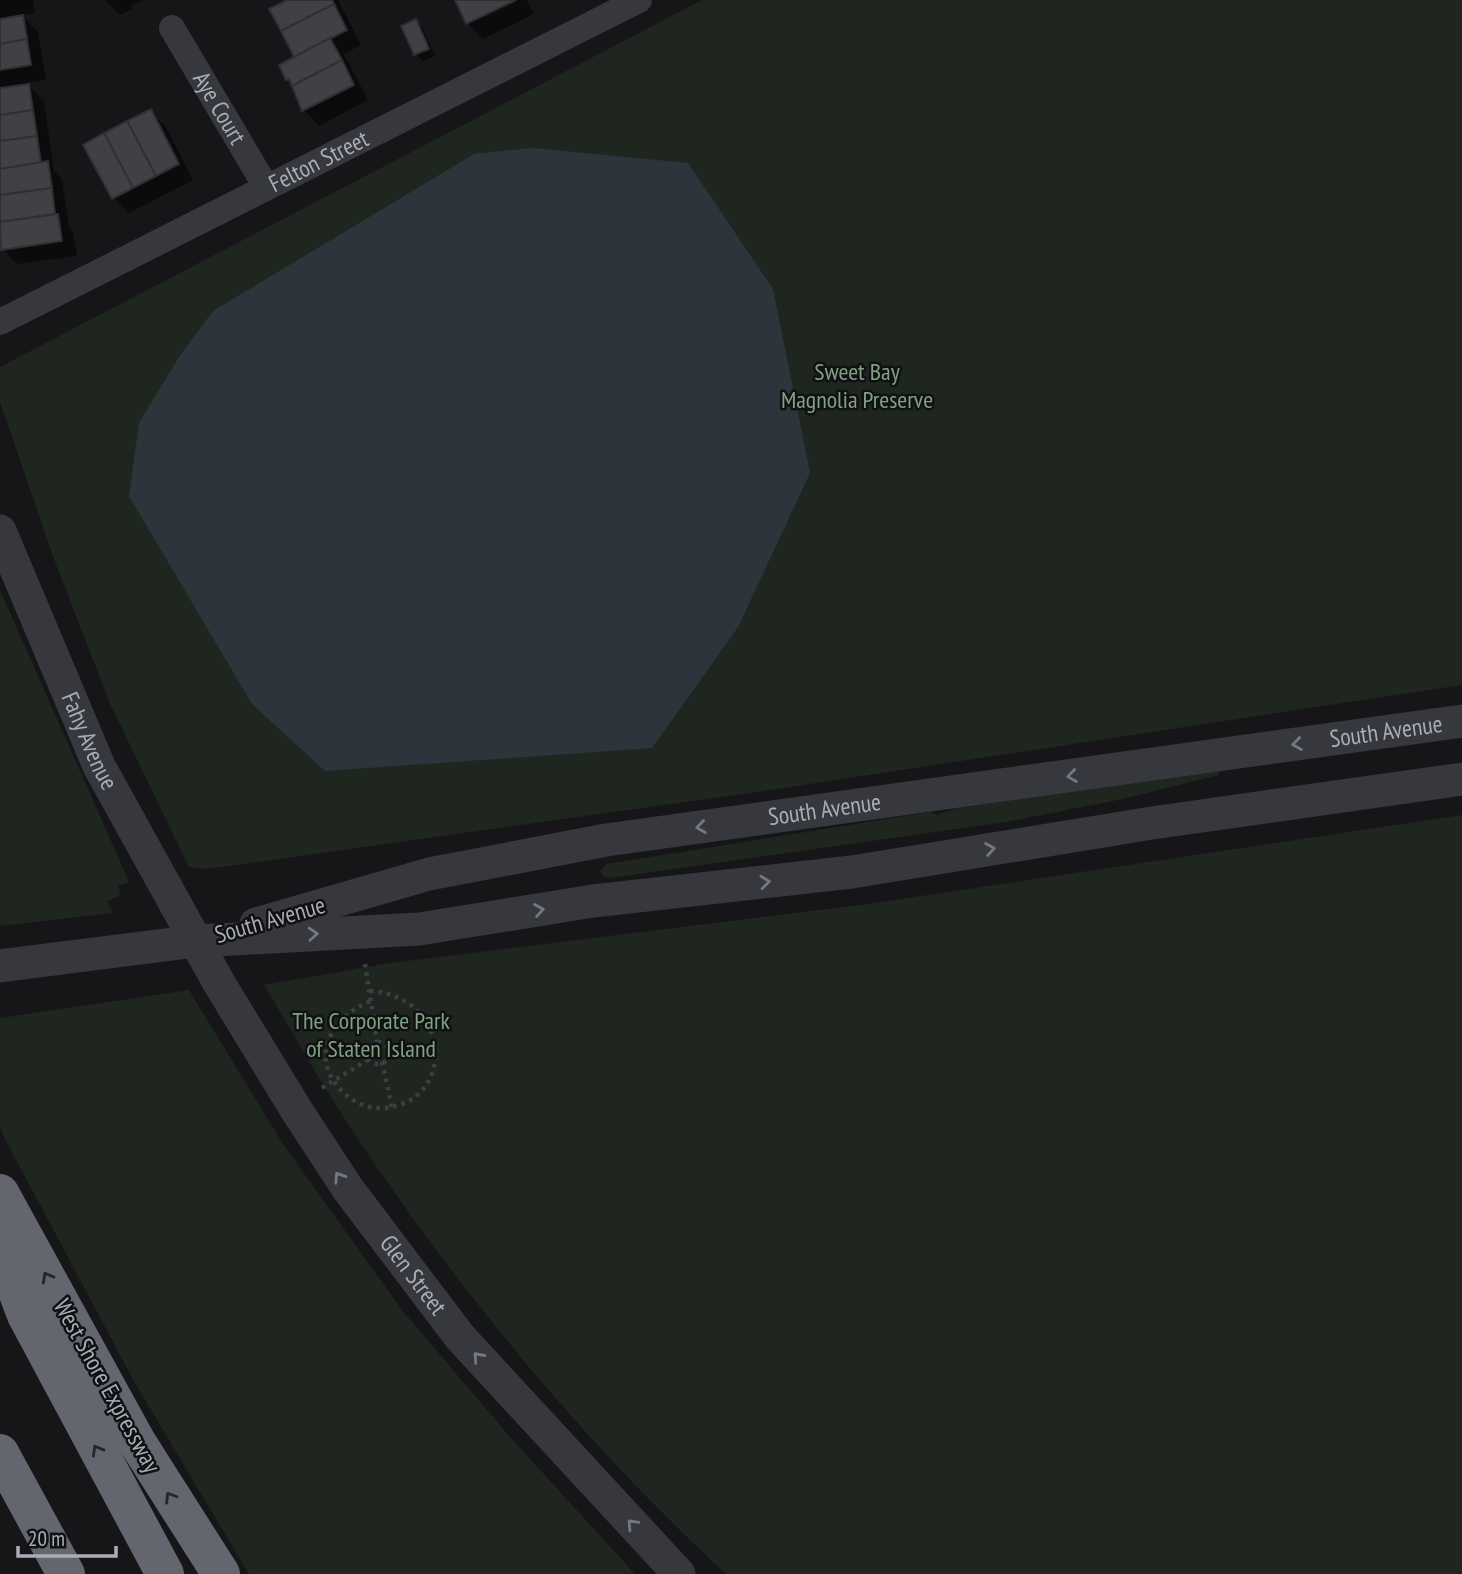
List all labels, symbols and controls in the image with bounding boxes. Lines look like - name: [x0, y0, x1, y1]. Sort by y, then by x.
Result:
- street label: Aye Court: [186, 66, 254, 150]
- street label: Felton Street: [264, 123, 374, 199]
- park label: Sweet Bay Magnolia Preserve: [781, 356, 933, 415]
- street label: Fahy Avenue: [55, 687, 125, 795]
- street label: South Avenue: [1328, 708, 1444, 754]
- one-way arrow: [1292, 736, 1303, 751]
- one-way arrow: [1066, 768, 1078, 783]
- street label: South Avenue: [766, 786, 883, 832]
- one-way arrow: [695, 819, 707, 834]
- one-way arrow: [984, 842, 996, 857]
- one-way arrow: [759, 874, 770, 889]
- street label: South Avenue: [211, 889, 329, 950]
- one-way arrow: [533, 903, 545, 918]
- one-way arrow: [308, 927, 319, 942]
- park label: The Corporate Park of Staten Island: [292, 1005, 450, 1064]
- one-way arrow: [335, 1171, 348, 1184]
- street label: Glen Street: [373, 1228, 454, 1321]
- one-way arrow: [42, 1272, 55, 1284]
- street label: West Shore Expressway: [47, 1293, 168, 1478]
- one-way arrow: [474, 1352, 487, 1365]
- one-way arrow: [92, 1444, 105, 1457]
- one-way arrow: [165, 1491, 178, 1504]
- scale bar: [18, 1514, 116, 1558]
- one-way arrow: [628, 1519, 641, 1532]
- text: 20 m: [28, 1525, 65, 1552]

